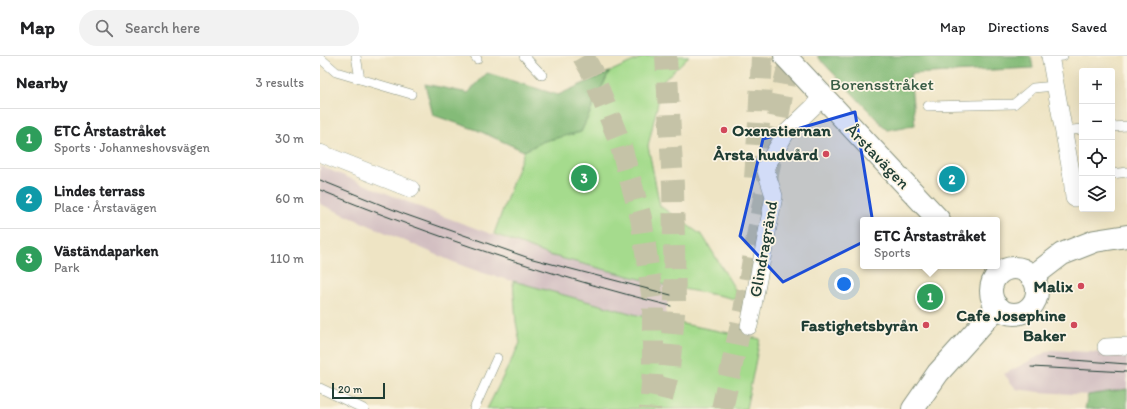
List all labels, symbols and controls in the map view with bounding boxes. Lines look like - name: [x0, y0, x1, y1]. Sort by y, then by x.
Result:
- search box: [79, 10, 359, 46]
- text: Map: [20, 16, 55, 39]
- icon: search: [93, 17, 115, 39]
- text: Search here: [125, 19, 200, 37]
- text: Map: [940, 19, 966, 36]
- text: Directions: [988, 19, 1049, 36]
- text: Saved: [1071, 19, 1107, 36]
- map controls: [1079, 68, 1115, 212]
- button: +: [1079, 68, 1115, 104]
- text: Nearby: [16, 72, 68, 92]
- park label: Borensstråket: [830, 74, 935, 94]
- text: 3 results: [255, 75, 304, 90]
- button: −: [1079, 104, 1115, 140]
- street label: Årstavägen: [842, 119, 914, 193]
- place label: Oxenstiernan: [732, 120, 831, 140]
- text: ETC Årstastråket: [54, 122, 166, 140]
- marker: Oxenstiernan: [719, 125, 729, 135]
- text: 1: [26, 131, 32, 146]
- text: 30 m: [275, 131, 304, 146]
- text: Sports · Johanneshovsvägen: [54, 140, 210, 155]
- button: locate: [1079, 140, 1115, 176]
- place label: Årsta hudvård: [713, 144, 819, 164]
- marker: Årsta hudvård: [821, 149, 831, 159]
- pin: 3: [571, 163, 597, 193]
- pin: 2: [939, 164, 965, 194]
- button: layers: [1079, 176, 1115, 212]
- text: Lindes terrass: [54, 182, 145, 200]
- text: 2: [26, 191, 32, 206]
- text: 60 m: [275, 191, 304, 206]
- street label: Glindragränd: [745, 199, 781, 299]
- text: Place · Årstavägen: [54, 200, 157, 215]
- popup: [860, 217, 1000, 269]
- text: ETC Årstastråket: [874, 227, 986, 245]
- text: Väständaparken: [54, 242, 158, 260]
- text: Sports: [874, 245, 910, 260]
- text: 3: [25, 251, 33, 266]
- text: 110 m: [270, 251, 304, 266]
- text: Park: [54, 260, 80, 275]
- your location: [834, 274, 854, 294]
- place label: Malix: [1034, 276, 1074, 296]
- marker: Malix: [1076, 281, 1086, 291]
- pin: 1: [917, 282, 943, 312]
- place label: Cafe Josephine Baker: [956, 305, 1067, 345]
- place label: Fastighetsbyrån: [801, 315, 918, 336]
- marker: Fastighetsbyrån: [921, 320, 931, 330]
- marker: Cafe Josephine Baker: [1069, 320, 1079, 330]
- scale bar: [332, 381, 385, 400]
- text: 20 m: [338, 383, 362, 396]

